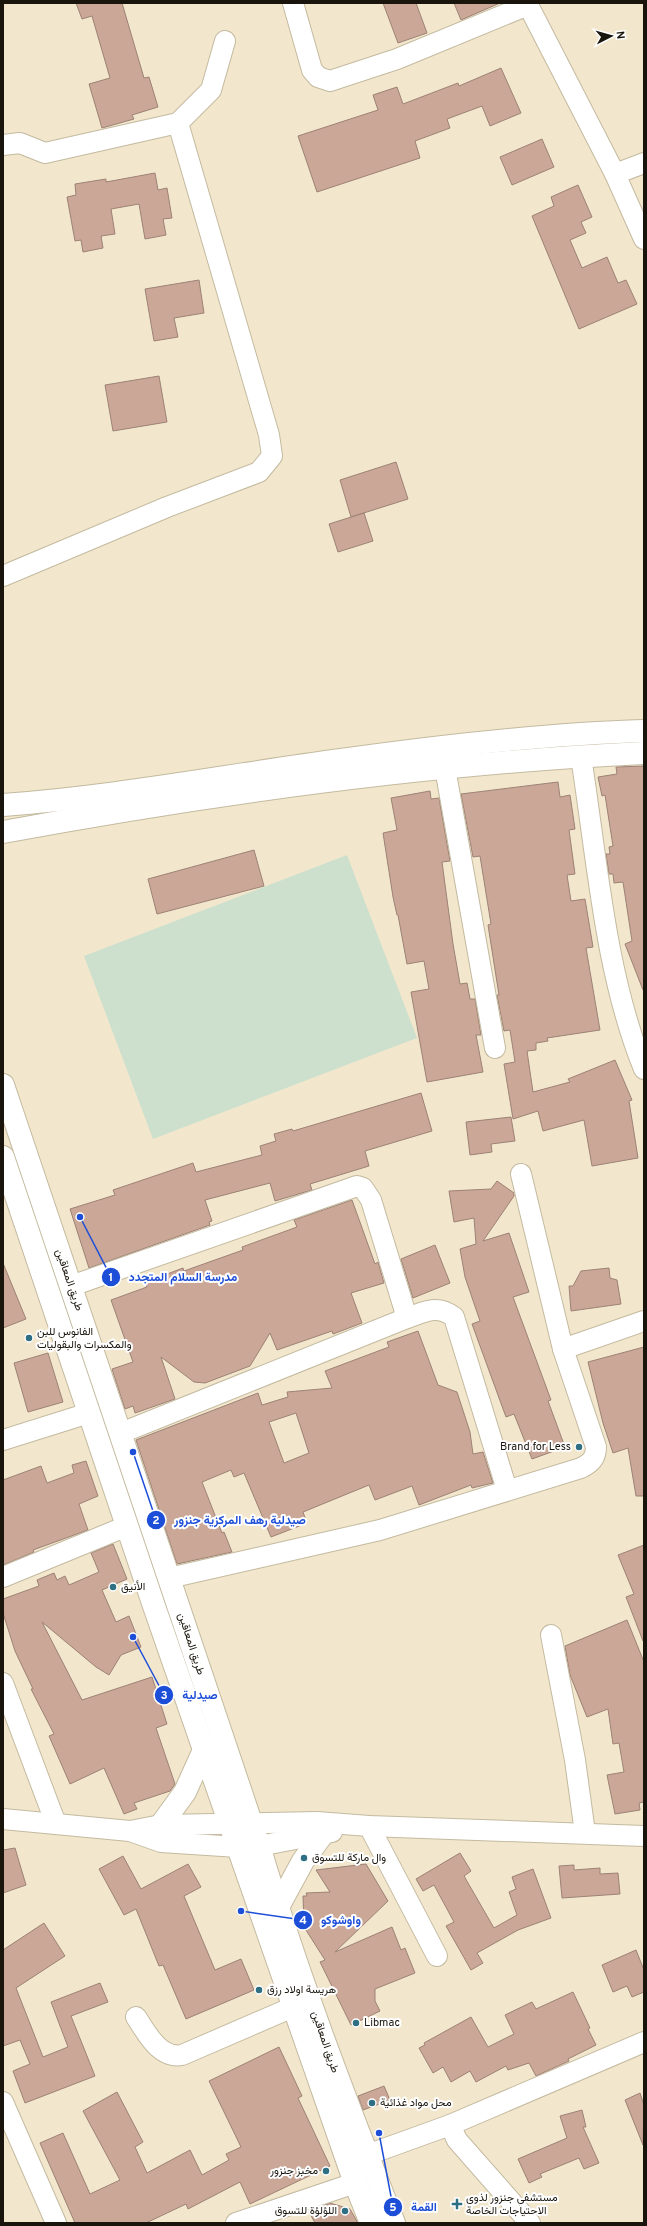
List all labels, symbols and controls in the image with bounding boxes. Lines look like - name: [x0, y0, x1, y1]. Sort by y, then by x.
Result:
- north arrow: [591, 16, 631, 56]
- text: N: [613, 30, 627, 40]
- street label: طريق المعاقين: [52, 1247, 86, 1313]
- callout: مدرسة السلام المتجدد: [101, 1265, 245, 1289]
- text: 1: [109, 1270, 113, 1286]
- text: مدرسة السلام المتجدد: [129, 1270, 238, 1286]
- place label: الفانوس للبن والمكسرات والبقوليات: [37, 1325, 132, 1352]
- marker: الفانوس للبن والمكسرات والبقوليات: [24, 1333, 34, 1343]
- place label: Brand for Less: [500, 1440, 571, 1454]
- marker: Brand for Less: [574, 1442, 584, 1452]
- callout: صيدلية رهف المركزية جنزور: [146, 1508, 314, 1532]
- text: 2: [152, 1513, 160, 1529]
- text: صيدلية رهف المركزية جنزور: [173, 1513, 306, 1529]
- place label: الأنيق: [121, 1580, 145, 1594]
- marker: الأنيق: [108, 1582, 118, 1592]
- street label: طريق المعاقين: [174, 1611, 208, 1677]
- callout: صيدلية: [154, 1683, 226, 1707]
- text: 3: [160, 1688, 168, 1704]
- text: صيدلية: [182, 1688, 218, 1704]
- place label: وال ماركة للتسوق: [312, 1851, 386, 1865]
- marker: وال ماركة للتسوق: [299, 1853, 309, 1863]
- callout: واوشوكو: [293, 1908, 369, 1932]
- text: 4: [299, 1913, 307, 1929]
- text: واوشوكو: [321, 1913, 361, 1929]
- place label: هريسة اولاد رزق: [267, 1983, 336, 1997]
- marker: هريسة اولاد رزق: [254, 1985, 264, 1995]
- street label: طريق المعاقين: [308, 2009, 342, 2075]
- place label: Libmac: [364, 2016, 400, 2030]
- marker: Libmac: [351, 2018, 361, 2028]
- place label: محل مواد غذائية: [380, 2096, 452, 2110]
- marker: محل مواد غذائية: [367, 2098, 377, 2108]
- place label: مخبز جنزور: [269, 2164, 318, 2178]
- marker: مخبز جنزور: [321, 2166, 331, 2176]
- place label: مستشفي جنزور لذوي الاحتياجات الخاصة: [466, 2191, 558, 2218]
- callout: القمة: [383, 2195, 445, 2219]
- marker: مستشفي جنزور لذوي الاحتياجات الخاصة: [451, 2198, 463, 2210]
- text: 5: [389, 2200, 397, 2216]
- text: القمة: [411, 2200, 437, 2216]
- place label: اللؤلؤة للتسوق: [275, 2204, 337, 2218]
- marker: اللؤلؤة للتسوق: [340, 2206, 350, 2216]

